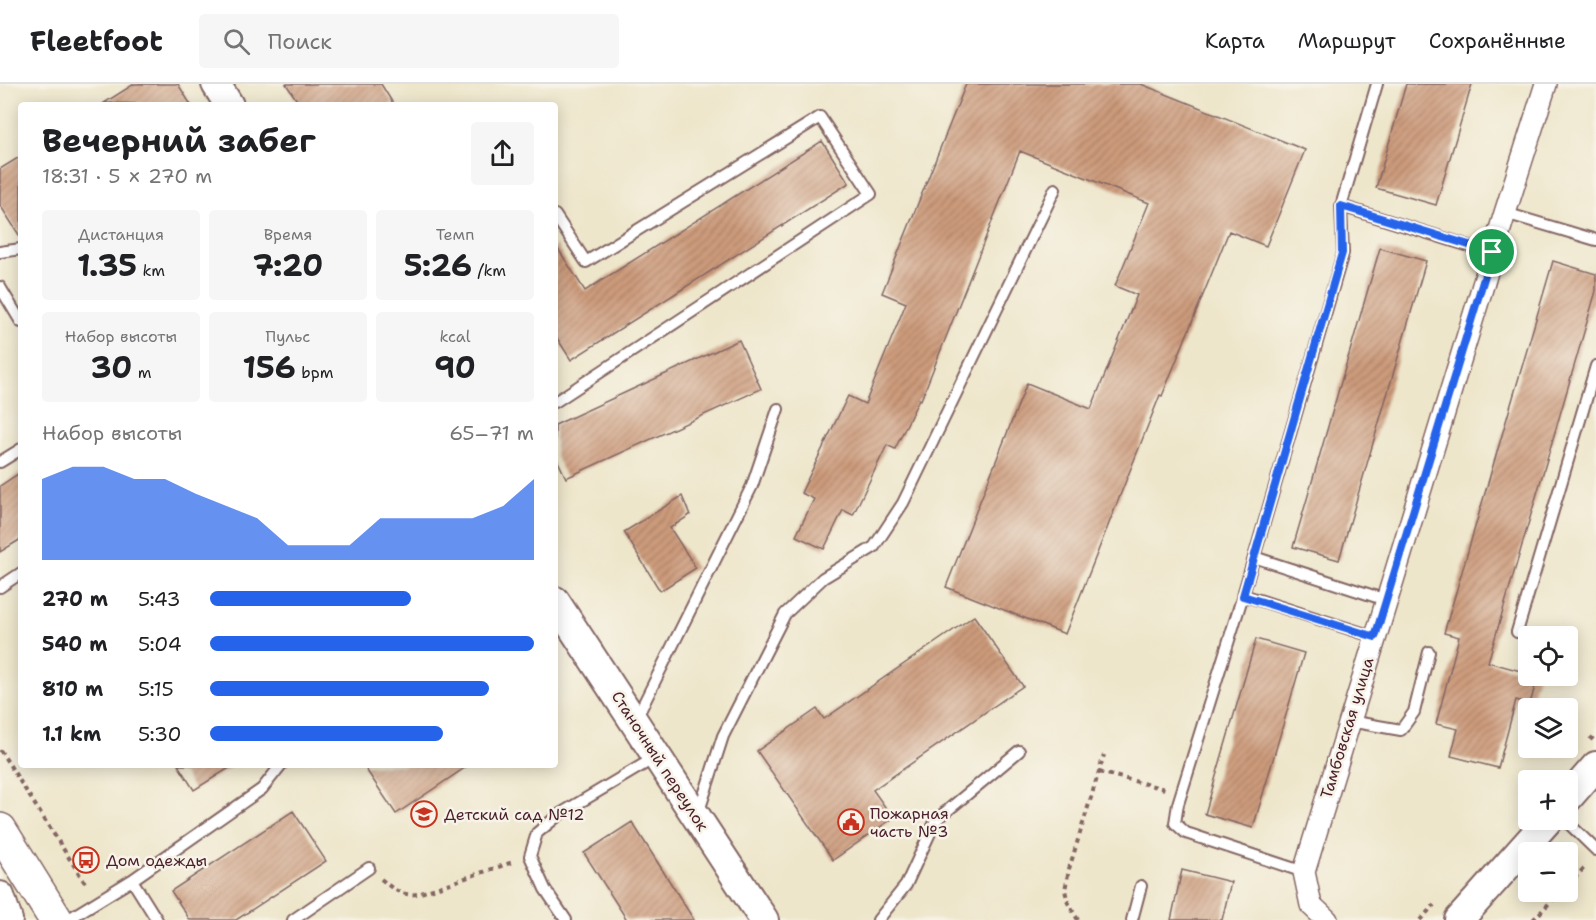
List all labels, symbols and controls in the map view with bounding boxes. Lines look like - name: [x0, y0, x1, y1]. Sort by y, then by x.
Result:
- search box: [199, 14, 619, 68]
- text: Fleetfoot: [30, 22, 163, 60]
- icon: search: [220, 25, 253, 58]
- text: Поиск: [268, 27, 332, 56]
- text: Карта: [1205, 27, 1265, 55]
- text: Маршрут: [1298, 27, 1396, 55]
- text: Сохранённые: [1429, 27, 1566, 55]
- text: Вечерний забег: [42, 118, 316, 163]
- button: share: [471, 122, 534, 185]
- text: 18:31 · 5 × 270 m: [42, 163, 212, 189]
- text: Дистанция: [78, 224, 164, 245]
- text: Время: [264, 224, 312, 245]
- text: Темп: [436, 224, 474, 245]
- pin: [1466, 226, 1517, 277]
- icon: arrive: [1475, 235, 1508, 268]
- text: 1.35: [77, 245, 137, 286]
- text: 7:20: [253, 245, 323, 286]
- text: 5:26: [404, 245, 472, 286]
- text: km: [137, 260, 165, 281]
- text: /km: [472, 260, 506, 281]
- text: Набор высоты: [65, 326, 177, 347]
- text: Пульс: [266, 326, 310, 347]
- text: kcal: [439, 326, 471, 347]
- text: 30: [90, 347, 132, 388]
- text: 156: [243, 347, 296, 388]
- text: 90: [434, 347, 476, 388]
- text: m: [132, 362, 152, 383]
- text: bpm: [296, 362, 333, 383]
- text: Набор высоты: [42, 420, 182, 446]
- text: 65–71 m: [449, 420, 534, 446]
- text: 270 m: [42, 586, 108, 612]
- text: 5:43: [138, 586, 180, 612]
- map controls: [1518, 626, 1578, 902]
- button: locate: [1518, 626, 1578, 686]
- text: 540 m: [42, 631, 107, 657]
- text: 5:04: [138, 631, 182, 657]
- street label: Тамбовская улица: [1316, 655, 1379, 801]
- text: 810 m: [42, 676, 103, 702]
- text: 5:15: [138, 676, 174, 702]
- street label: Станочный переулок: [607, 687, 713, 836]
- button: layers: [1518, 698, 1578, 758]
- text: 1.1 km: [42, 721, 101, 747]
- text: 5:30: [138, 721, 182, 747]
- button: +: [1518, 770, 1578, 830]
- school or university icon: Детский сад №12: [409, 799, 439, 829]
- place label: Пожарная часть №3: [870, 803, 949, 842]
- place label: Детский сад №12: [444, 804, 584, 825]
- public building icon: Пожарная часть №3: [836, 807, 866, 837]
- button: −: [1518, 842, 1578, 902]
- bus stop icon: Дом одежды: [71, 845, 101, 875]
- place label: Дом одежды: [106, 850, 207, 871]

